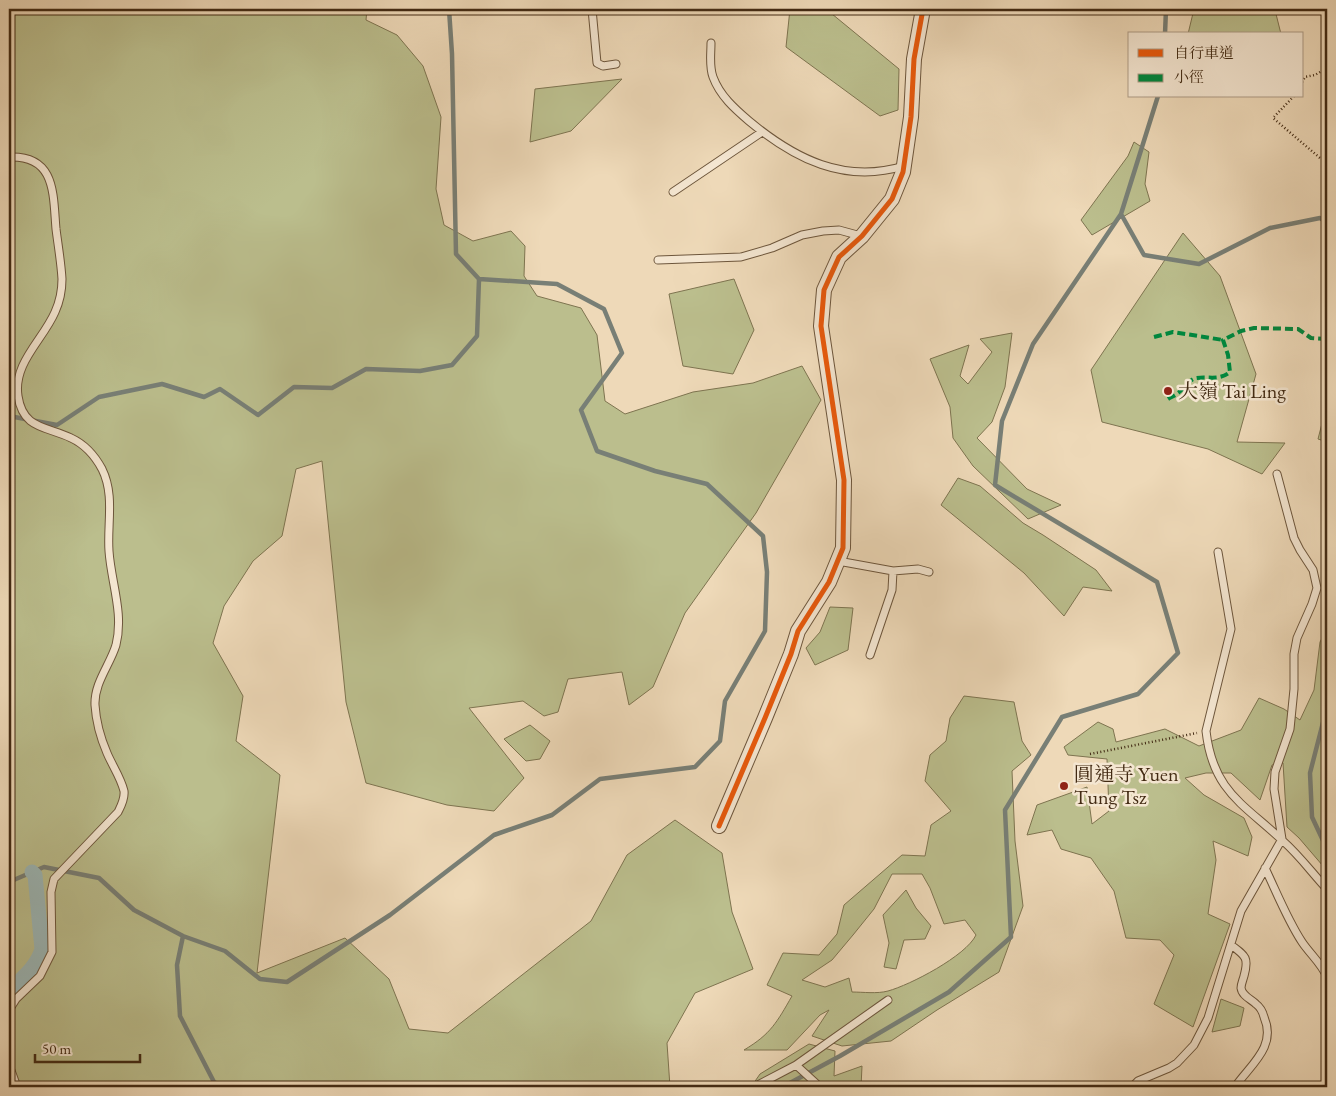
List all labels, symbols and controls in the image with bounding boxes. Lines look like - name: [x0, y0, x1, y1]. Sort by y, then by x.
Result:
- legend: [1128, 32, 1304, 98]
- text: 自行車道: [1174, 43, 1234, 62]
- text: 小徑: [1174, 67, 1204, 86]
- place label: 大嶺 Tai Ling: [1178, 378, 1286, 404]
- marker: 大嶺 Tai Ling: [1162, 385, 1174, 397]
- place label: 圓通寺 Yuen Tung Tsz: [1074, 761, 1179, 810]
- marker: 圓通寺 Yuen Tung Tsz: [1058, 780, 1070, 792]
- scale bar: [35, 1031, 140, 1063]
- text: 50 m: [42, 1039, 71, 1058]

